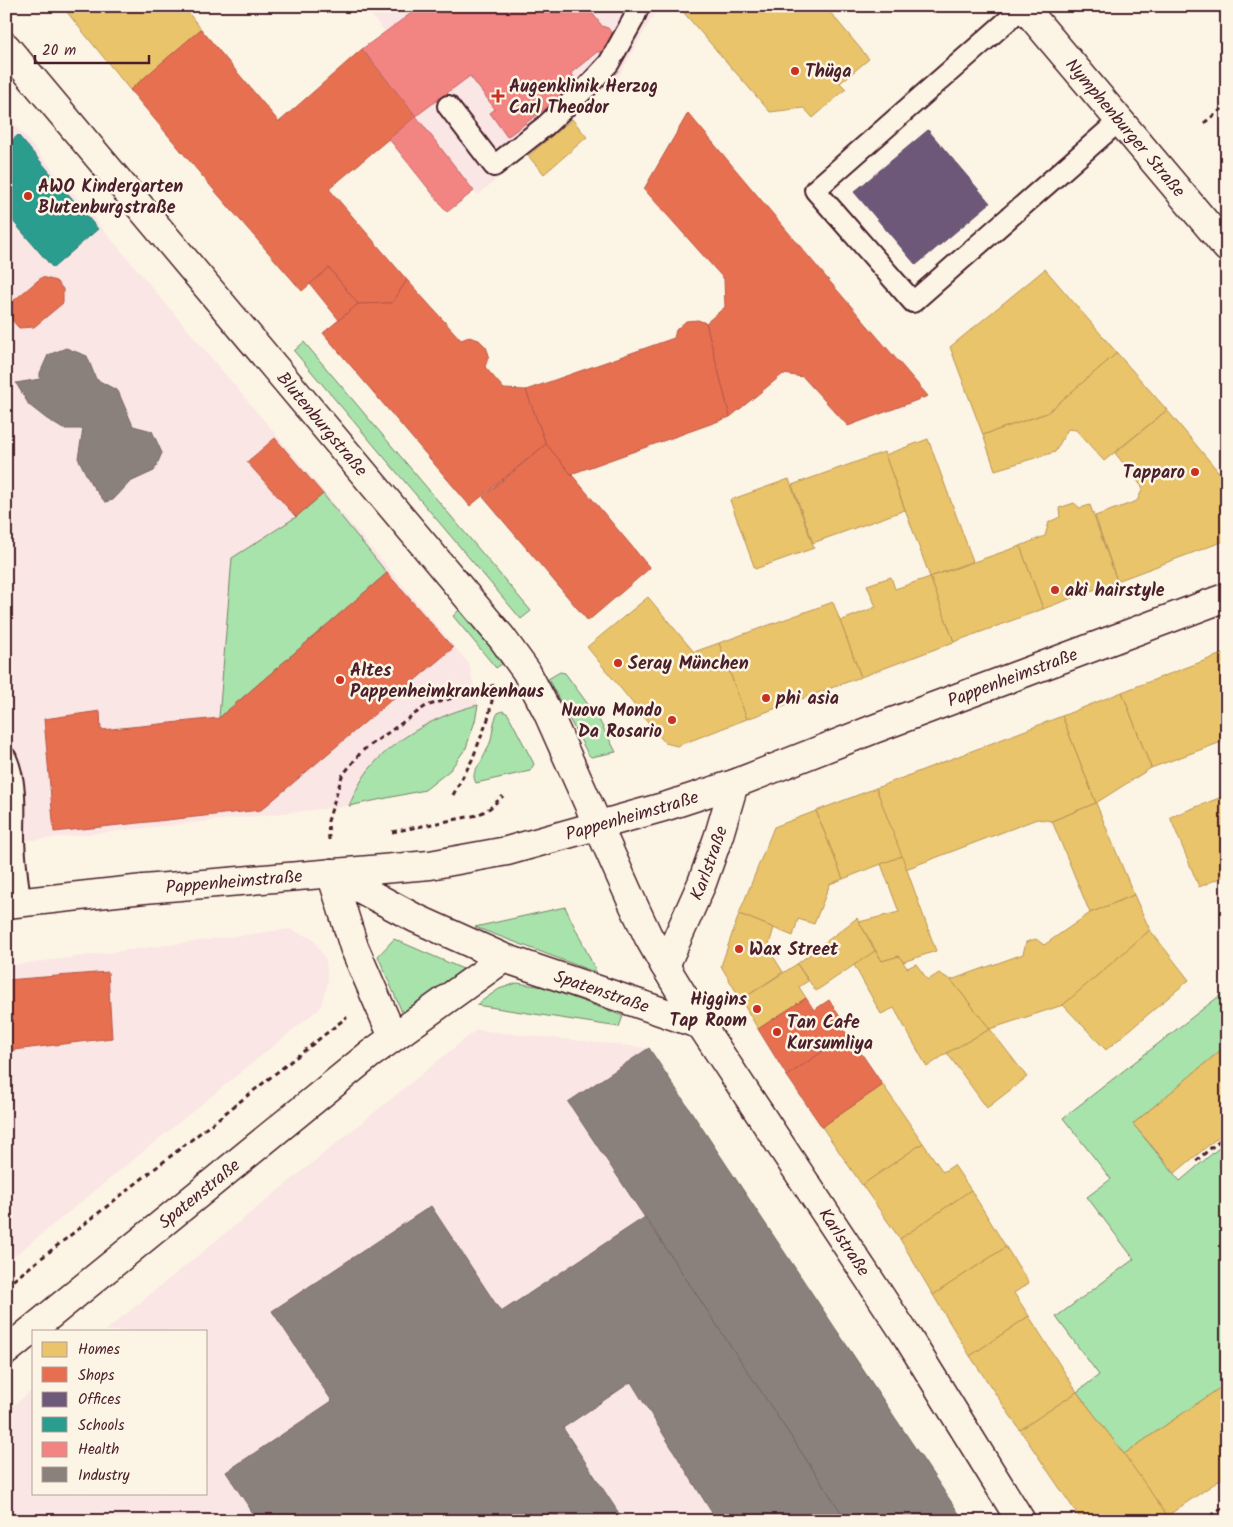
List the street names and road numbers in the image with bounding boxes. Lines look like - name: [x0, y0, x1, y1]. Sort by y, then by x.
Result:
- street label: Nymphenburger Straße: [1057, 52, 1192, 205]
- street label: Blutenburgstraße: [268, 366, 374, 484]
- street label: Pappenheimstraße: [944, 641, 1082, 716]
- street label: Pappenheimstraße: [562, 784, 703, 850]
- street label: Karlstraße: [683, 823, 737, 905]
- street label: Pappenheimstraße: [164, 863, 304, 903]
- street label: Spatenstraße: [550, 963, 653, 1022]
- street label: Spatenstraße: [152, 1152, 247, 1237]
- street label: Karlstraße: [810, 1203, 877, 1283]

